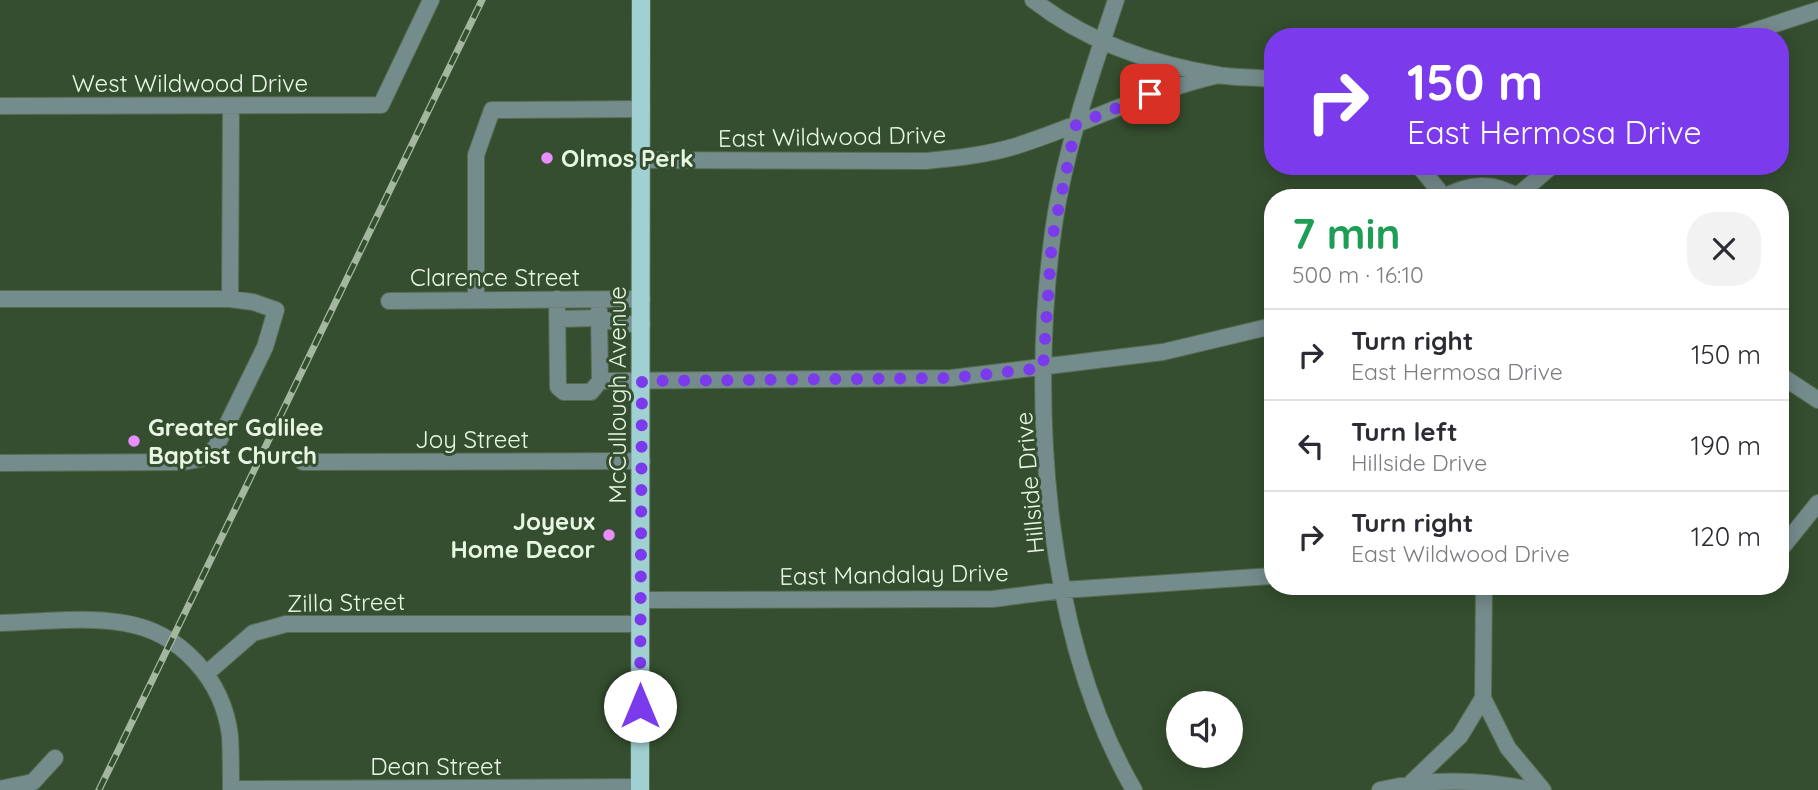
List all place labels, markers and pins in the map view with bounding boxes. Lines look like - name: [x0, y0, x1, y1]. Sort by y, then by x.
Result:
- pin: [1120, 64, 1180, 124]
- place label: Olmos Perk: [561, 143, 694, 173]
- marker: Olmos Perk: [539, 150, 555, 166]
- place label: Greater Galilee Baptist Church: [148, 412, 324, 470]
- marker: Greater Galilee Baptist Church: [126, 433, 142, 449]
- place label: Joyeux Home Decor: [450, 506, 595, 564]
- marker: Joyeux Home Decor: [601, 527, 617, 543]

